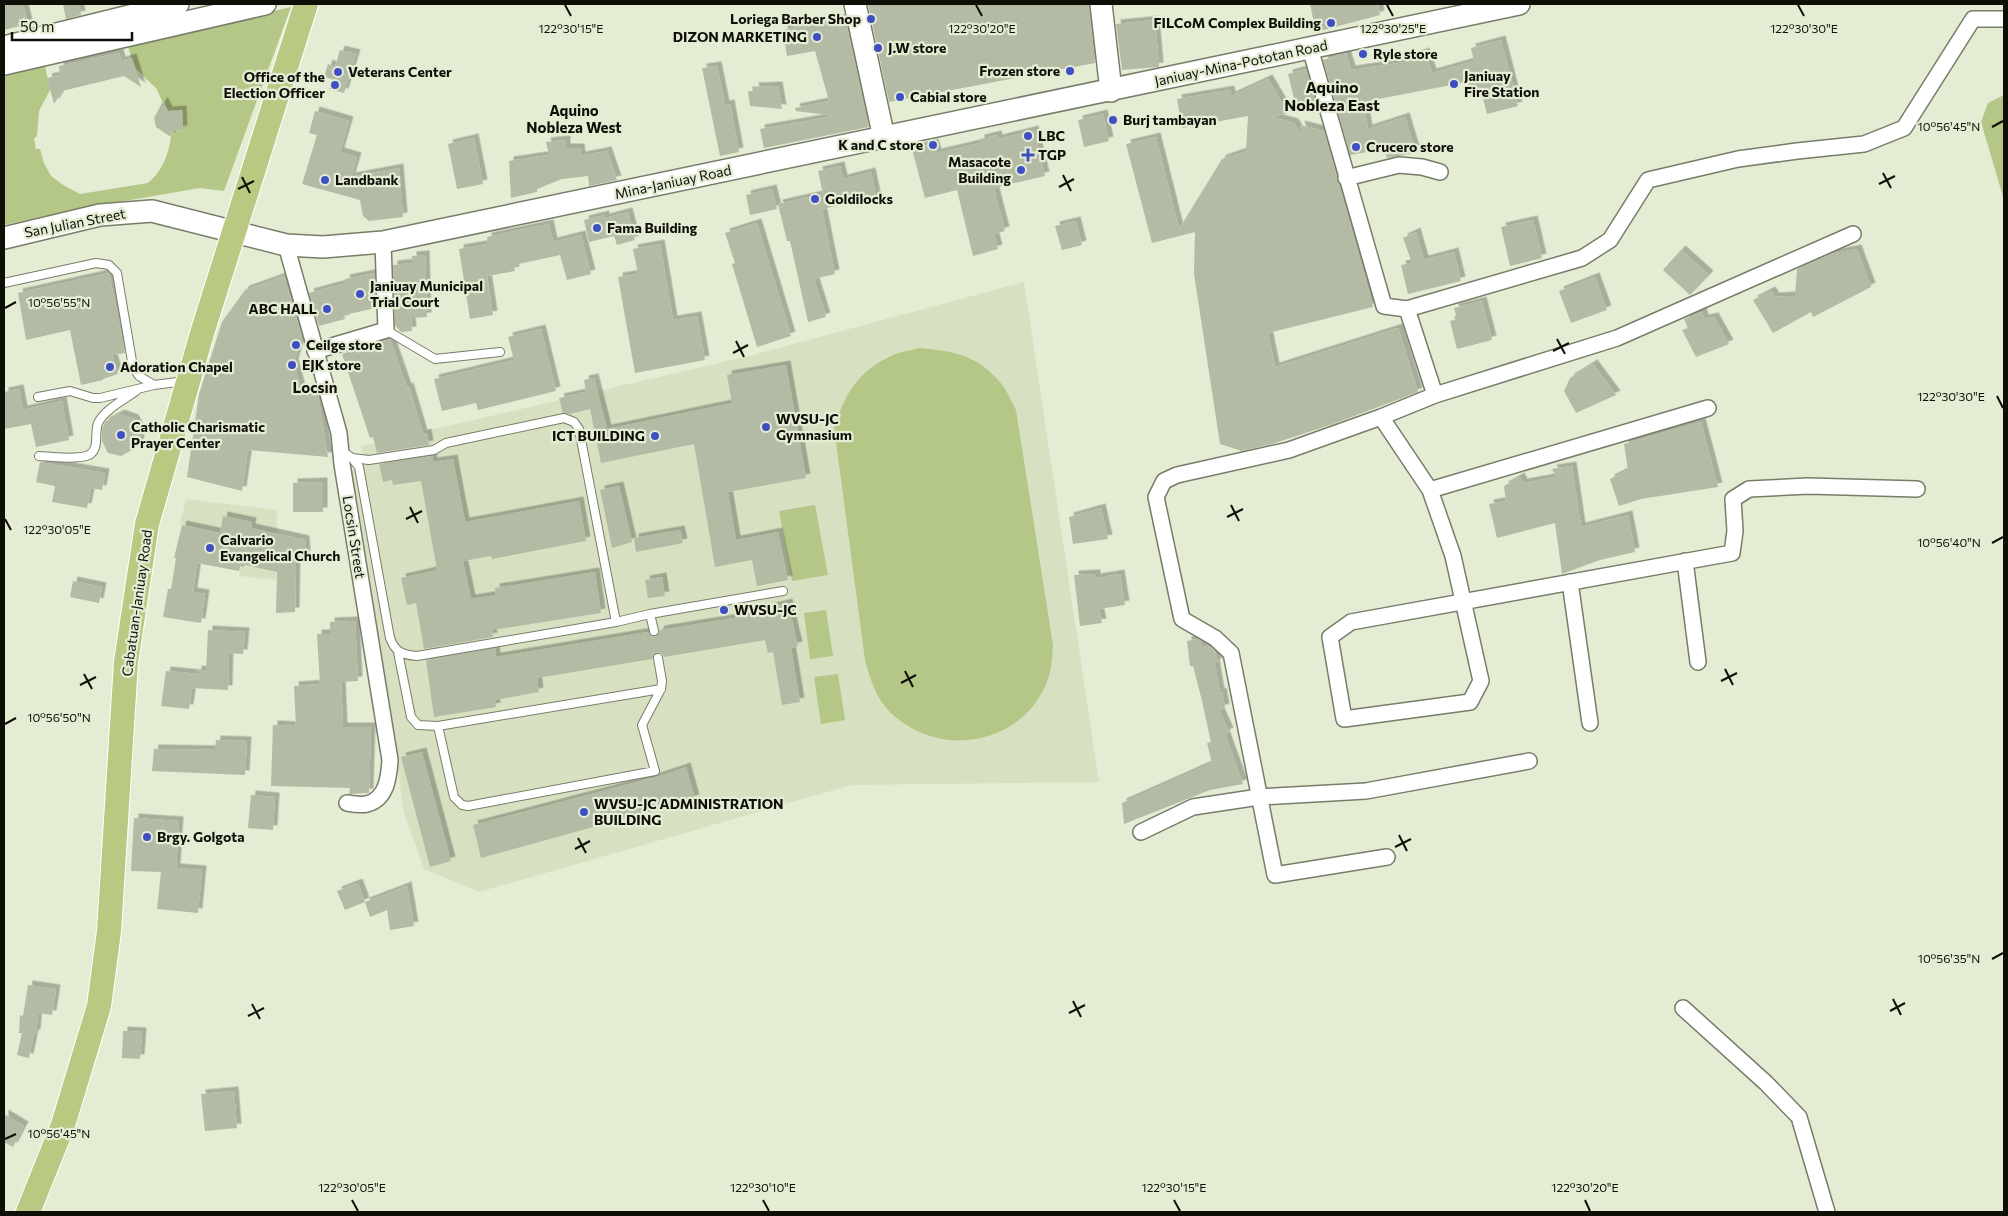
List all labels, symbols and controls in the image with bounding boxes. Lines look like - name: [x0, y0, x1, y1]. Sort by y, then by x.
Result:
- scale bar: [12, 10, 132, 42]
- place label: Loriega Barber Shop: [730, 10, 861, 27]
- marker: Loriega Barber Shop: [865, 13, 877, 25]
- place label: FILCoM Complex Building: [1153, 14, 1321, 31]
- text: 50 m: [20, 17, 54, 35]
- marker: FILCoM Complex Building: [1325, 17, 1337, 29]
- text: 122°30'15"E: [539, 21, 603, 35]
- text: 122°30'20"E: [948, 21, 1016, 35]
- text: 122°30'25"E: [1360, 21, 1426, 35]
- text: 122°30'30"E: [1770, 21, 1838, 35]
- place label: DIZON MARKETING: [673, 28, 807, 45]
- marker: DIZON MARKETING: [811, 31, 823, 43]
- street label: Janiuay-Mina-Pototan Road: [1153, 36, 1329, 89]
- place label: J.W store: [888, 39, 946, 56]
- marker: J.W store: [872, 42, 884, 54]
- place label: Ryle store: [1373, 45, 1438, 62]
- marker: Ryle store: [1357, 48, 1369, 60]
- place label: Frozen store: [979, 62, 1060, 79]
- place label: Veterans Center: [348, 63, 452, 80]
- marker: Frozen store: [1064, 65, 1076, 77]
- marker: Veterans Center: [332, 66, 344, 78]
- place label: Janiuay Fire Station: [1464, 67, 1539, 100]
- place label: Office of the Election Officer: [223, 68, 325, 101]
- district label: Aquino Nobleza East: [1284, 77, 1380, 114]
- marker: Janiuay Fire Station: [1448, 78, 1460, 90]
- marker: Office of the Election Officer: [329, 79, 341, 91]
- place label: Cabial store: [910, 88, 987, 105]
- marker: Cabial store: [894, 91, 906, 103]
- district label: Aquino Nobleza West: [526, 101, 622, 136]
- place label: Burj tambayan: [1123, 111, 1217, 128]
- marker: Burj tambayan: [1107, 114, 1119, 126]
- text: 10°56'45"N: [1918, 119, 1980, 133]
- place label: LBC: [1038, 127, 1065, 144]
- marker: LBC: [1022, 130, 1034, 142]
- place label: K and C store: [838, 136, 923, 153]
- place label: Crucero store: [1366, 138, 1454, 155]
- marker: K and C store: [927, 139, 939, 151]
- marker: Crucero store: [1350, 141, 1362, 153]
- place label: TGP: [1038, 146, 1066, 163]
- marker: TGP: [1022, 149, 1034, 161]
- place label: Masacote Building: [948, 153, 1011, 186]
- street label: Mina-Janiuay Road: [613, 161, 733, 202]
- marker: Masacote Building: [1015, 164, 1027, 176]
- place label: Landbank: [335, 171, 399, 188]
- marker: Landbank: [319, 174, 331, 186]
- place label: Goldilocks: [825, 190, 893, 207]
- marker: Goldilocks: [809, 193, 821, 205]
- street label: San Julian Street: [23, 204, 127, 241]
- place label: Fama Building: [607, 219, 698, 236]
- marker: Fama Building: [591, 222, 603, 234]
- place label: Janiuay Municipal Trial Court: [370, 277, 483, 310]
- marker: Janiuay Municipal Trial Court: [354, 288, 366, 300]
- text: 10°56'55"N: [28, 295, 90, 309]
- place label: ABC HALL: [249, 300, 317, 317]
- marker: ABC HALL: [321, 303, 333, 315]
- place label: Ceilge store: [306, 336, 382, 353]
- marker: Ceilge store: [290, 339, 302, 351]
- place label: EJK store: [302, 356, 361, 373]
- place label: Adoration Chapel: [120, 358, 233, 375]
- marker: EJK store: [286, 359, 298, 371]
- marker: Adoration Chapel: [104, 361, 116, 373]
- district label: Locsin: [293, 378, 337, 396]
- text: 122°30'30"E: [1917, 389, 1985, 403]
- place label: WVSU-JC Gymnasium: [776, 410, 852, 443]
- place label: Catholic Charismatic Prayer Center: [131, 418, 265, 451]
- marker: WVSU-JC Gymnasium: [760, 421, 772, 433]
- place label: ICT BUILDING: [552, 427, 645, 444]
- marker: Catholic Charismatic Prayer Center: [115, 429, 127, 441]
- marker: ICT BUILDING: [649, 430, 661, 442]
- street label: Locsin Street: [340, 494, 369, 580]
- text: 122°30'05"E: [23, 522, 91, 536]
- street label: Cabatuan-Janiuay Road: [118, 528, 155, 677]
- place label: Calvario Evangelical Church: [220, 531, 340, 564]
- text: 10°56'40"N: [1917, 535, 1981, 549]
- marker: Calvario Evangelical Church: [204, 542, 216, 554]
- place label: WVSU-JC: [734, 601, 797, 618]
- marker: WVSU-JC: [718, 604, 730, 616]
- text: 10°56'50"N: [27, 710, 91, 724]
- place label: WVSU-JC ADMINISTRATION BUILDING: [594, 795, 784, 828]
- marker: WVSU-JC ADMINISTRATION BUILDING: [578, 806, 590, 818]
- place label: Brgy. Golgota: [157, 828, 245, 845]
- marker: Brgy. Golgota: [141, 831, 153, 843]
- text: 10°56'35"N: [1918, 951, 1980, 965]
- text: 10°56'45"N: [28, 1126, 90, 1140]
- text: 122°30'05"E: [318, 1180, 386, 1194]
- text: 122°30'10"E: [730, 1180, 796, 1194]
- text: 122°30'15"E: [1142, 1180, 1206, 1194]
- text: 122°30'20"E: [1551, 1180, 1619, 1194]

